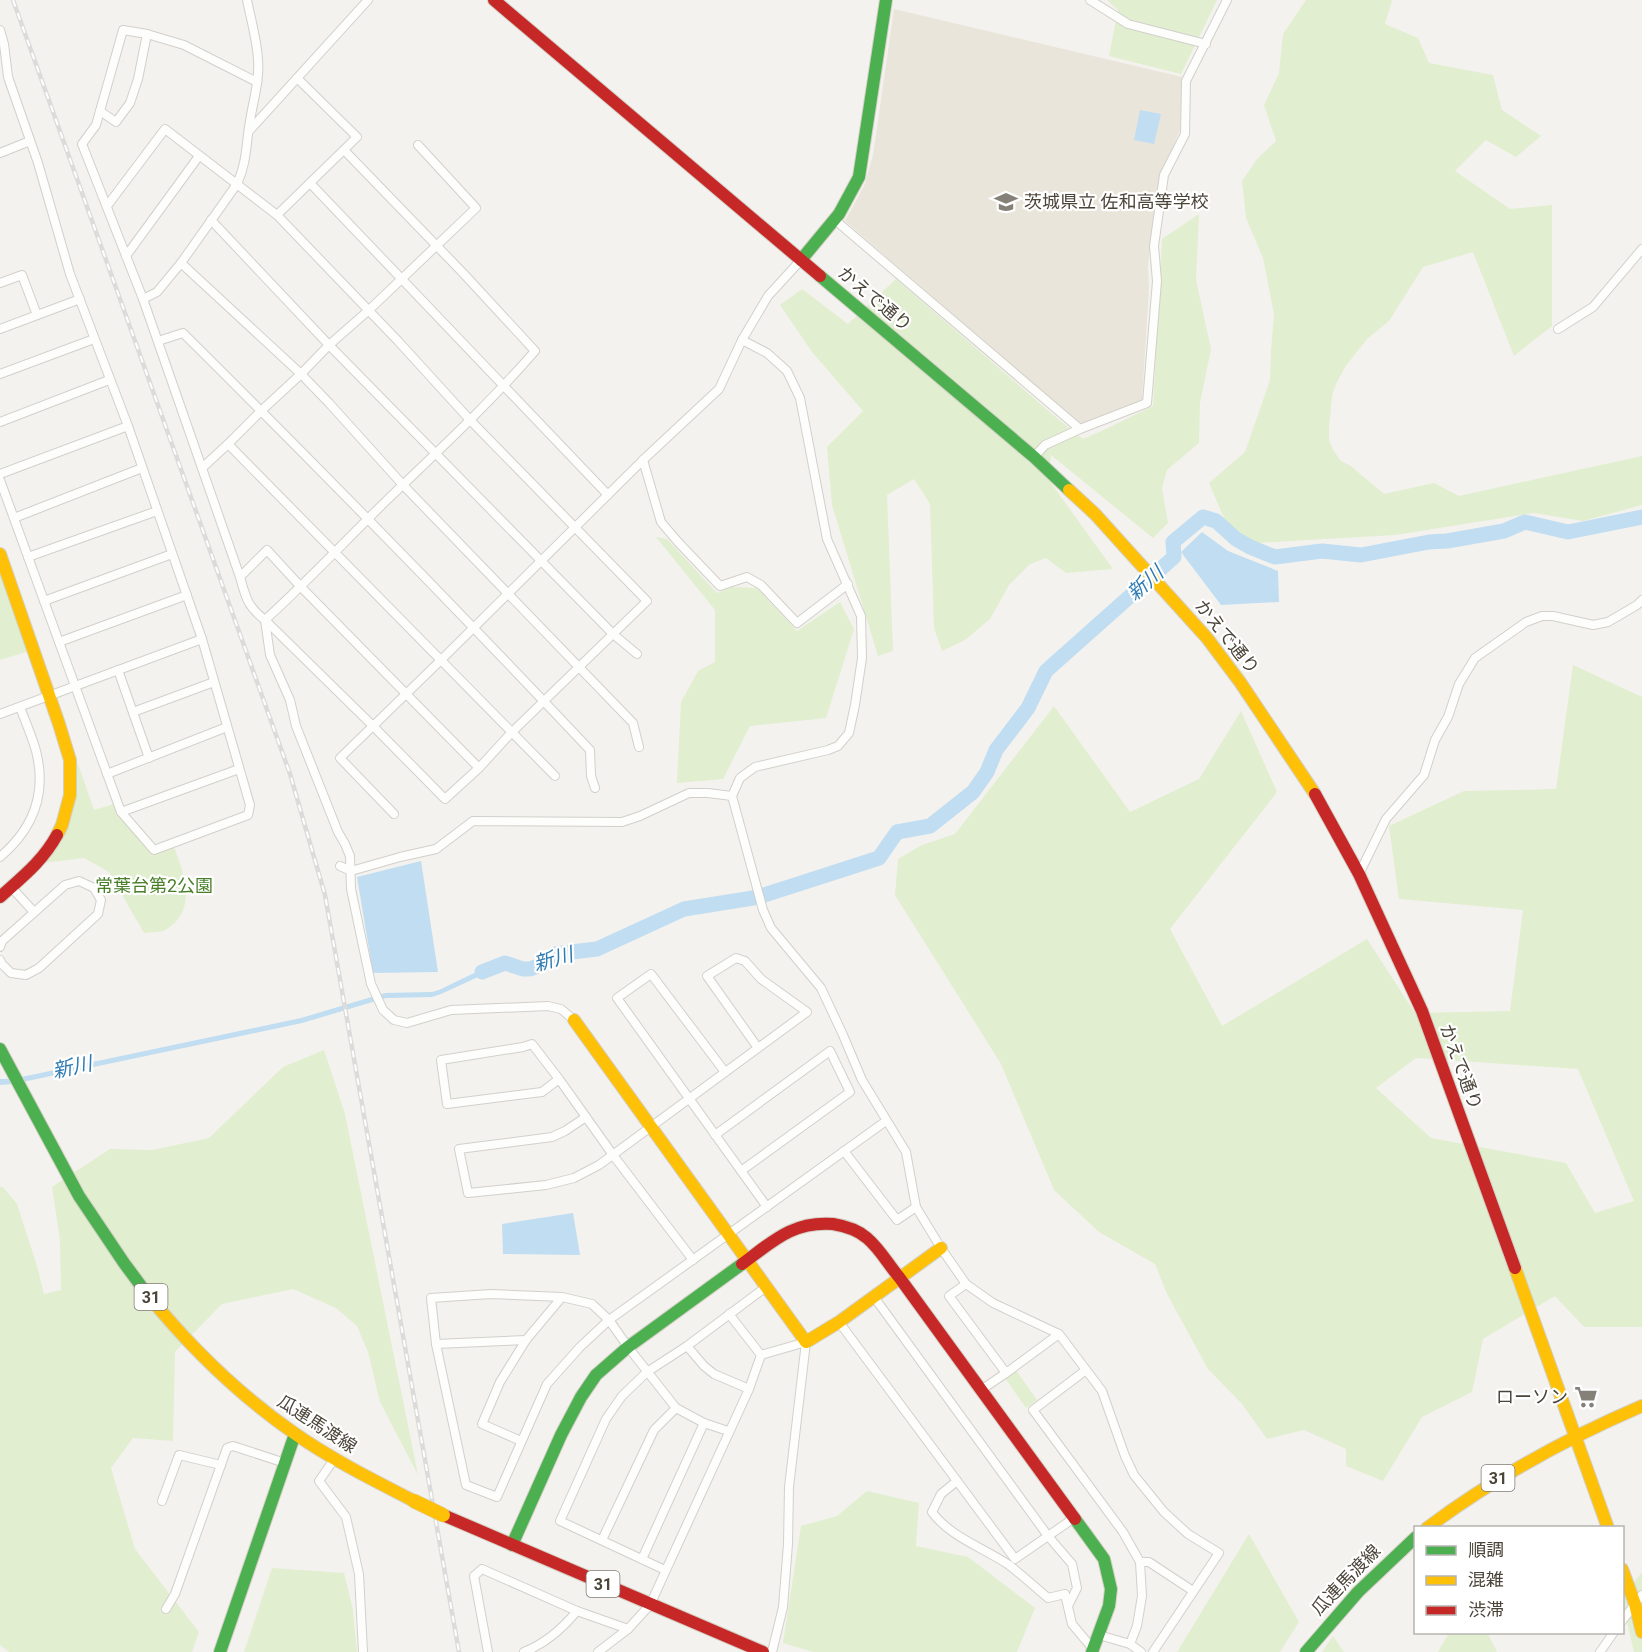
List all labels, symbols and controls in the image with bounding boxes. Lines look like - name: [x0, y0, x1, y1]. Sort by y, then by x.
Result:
- school or university icon: 茨城県立 佐和高等学校: [993, 189, 1019, 215]
- place label: 茨城県立 佐和高等学校: [1024, 191, 1208, 212]
- street label: かえで通り: [834, 262, 916, 335]
- water label: 新川: [1122, 559, 1169, 605]
- street label: かえで通り: [1191, 595, 1264, 678]
- park label: 常葉台第2公園: [95, 875, 213, 896]
- water label: 新川: [530, 941, 577, 976]
- street label: かえで通り: [1436, 1021, 1487, 1112]
- water label: 新川: [50, 1051, 96, 1083]
- road number: 31: [134, 1284, 168, 1310]
- supermarket icon: ローソン: [1573, 1384, 1599, 1410]
- place label: ローソン: [1496, 1386, 1568, 1407]
- street label: 瓜連馬渡線: [274, 1390, 361, 1457]
- road number: 31: [1482, 1465, 1514, 1491]
- legend: [1414, 1526, 1624, 1634]
- text: 順調: [1468, 1539, 1504, 1560]
- street label: 瓜連馬渡線: [1307, 1540, 1384, 1619]
- text: 混雑: [1468, 1569, 1504, 1590]
- road number: 31: [586, 1571, 620, 1597]
- text: 渋滞: [1468, 1599, 1504, 1620]

